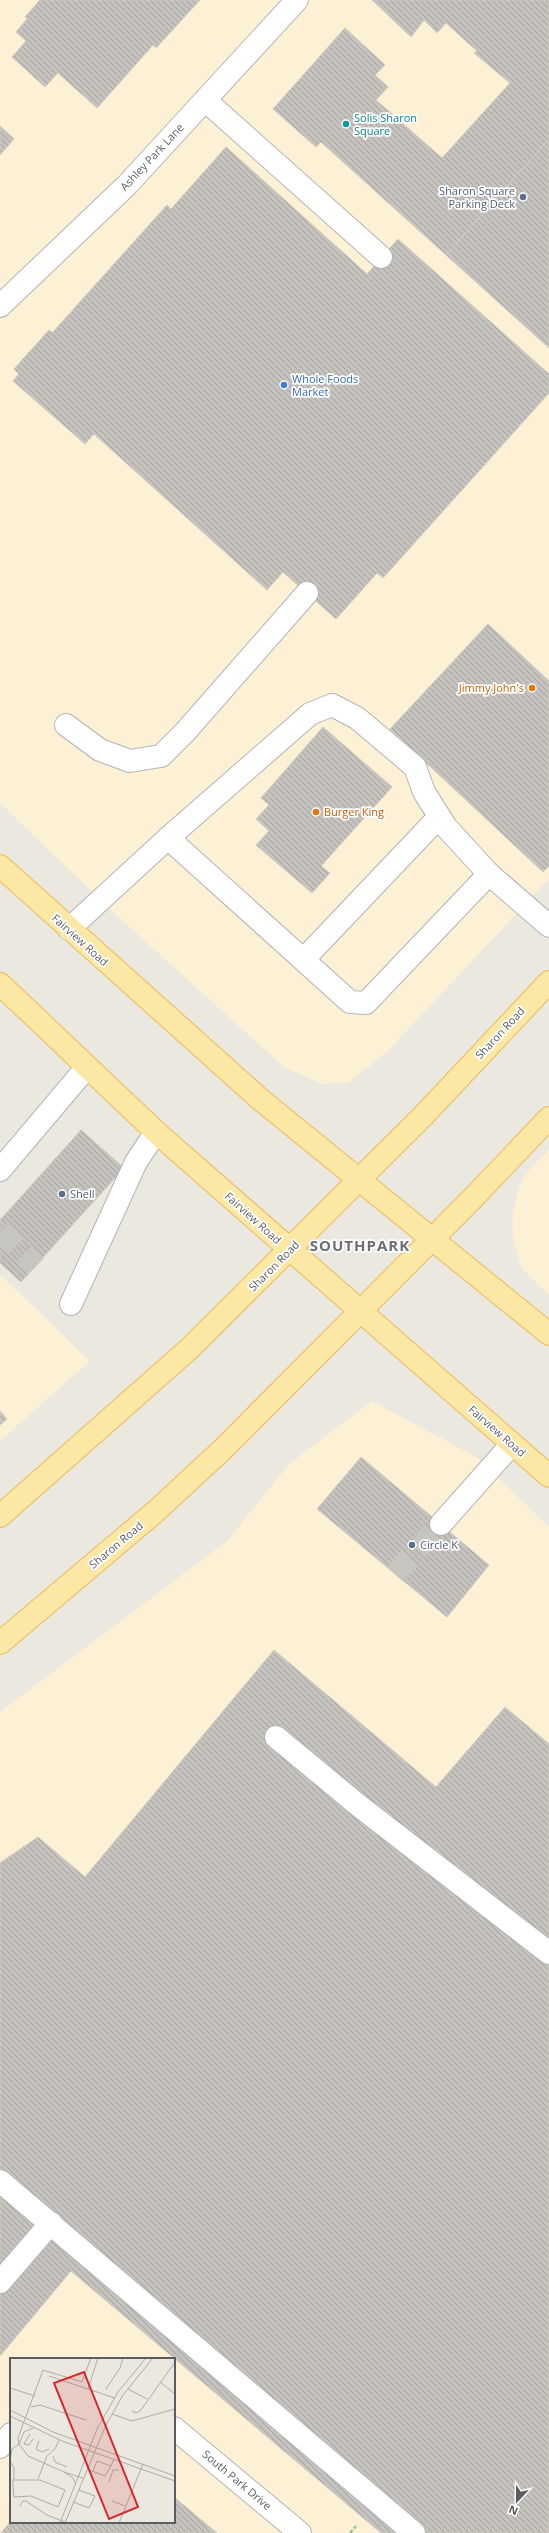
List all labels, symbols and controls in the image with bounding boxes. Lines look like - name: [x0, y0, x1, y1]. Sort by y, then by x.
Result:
- place label: Solis Sharon Square: [354, 110, 417, 138]
- marker: Solis Sharon Square: [341, 119, 351, 129]
- street label: Ashley Park Lane: [117, 120, 187, 194]
- place label: Sharon Square Parking Deck: [439, 183, 515, 211]
- marker: Sharon Square Parking Deck: [518, 192, 528, 202]
- place label: Whole Foods Market: [292, 371, 358, 399]
- marker: Whole Foods Market: [279, 380, 289, 390]
- place label: Jimmy John's: [458, 680, 524, 695]
- marker: Jimmy John's: [527, 683, 537, 693]
- place label: Burger King: [324, 804, 384, 819]
- marker: Burger King: [311, 807, 321, 817]
- street label: Fairview Road: [49, 910, 112, 969]
- street label: Sharon Road: [472, 1003, 528, 1062]
- place label: Shell: [70, 1186, 95, 1201]
- street label: Fairview Road: [222, 1188, 285, 1247]
- marker: Shell: [57, 1189, 67, 1199]
- district label: SOUTHPARK: [310, 1235, 410, 1255]
- street label: Sharon Road: [245, 1237, 302, 1294]
- street label: Fairview Road: [466, 1402, 529, 1460]
- street label: Sharon Road: [86, 1518, 146, 1572]
- place label: Circle K: [420, 1537, 458, 1552]
- marker: Circle K: [407, 1540, 417, 1550]
- inset map: [10, 2358, 175, 2523]
- street label: South Park Drive: [200, 2446, 275, 2513]
- north arrow: [497, 2481, 537, 2521]
- text: N: [506, 2502, 520, 2519]

